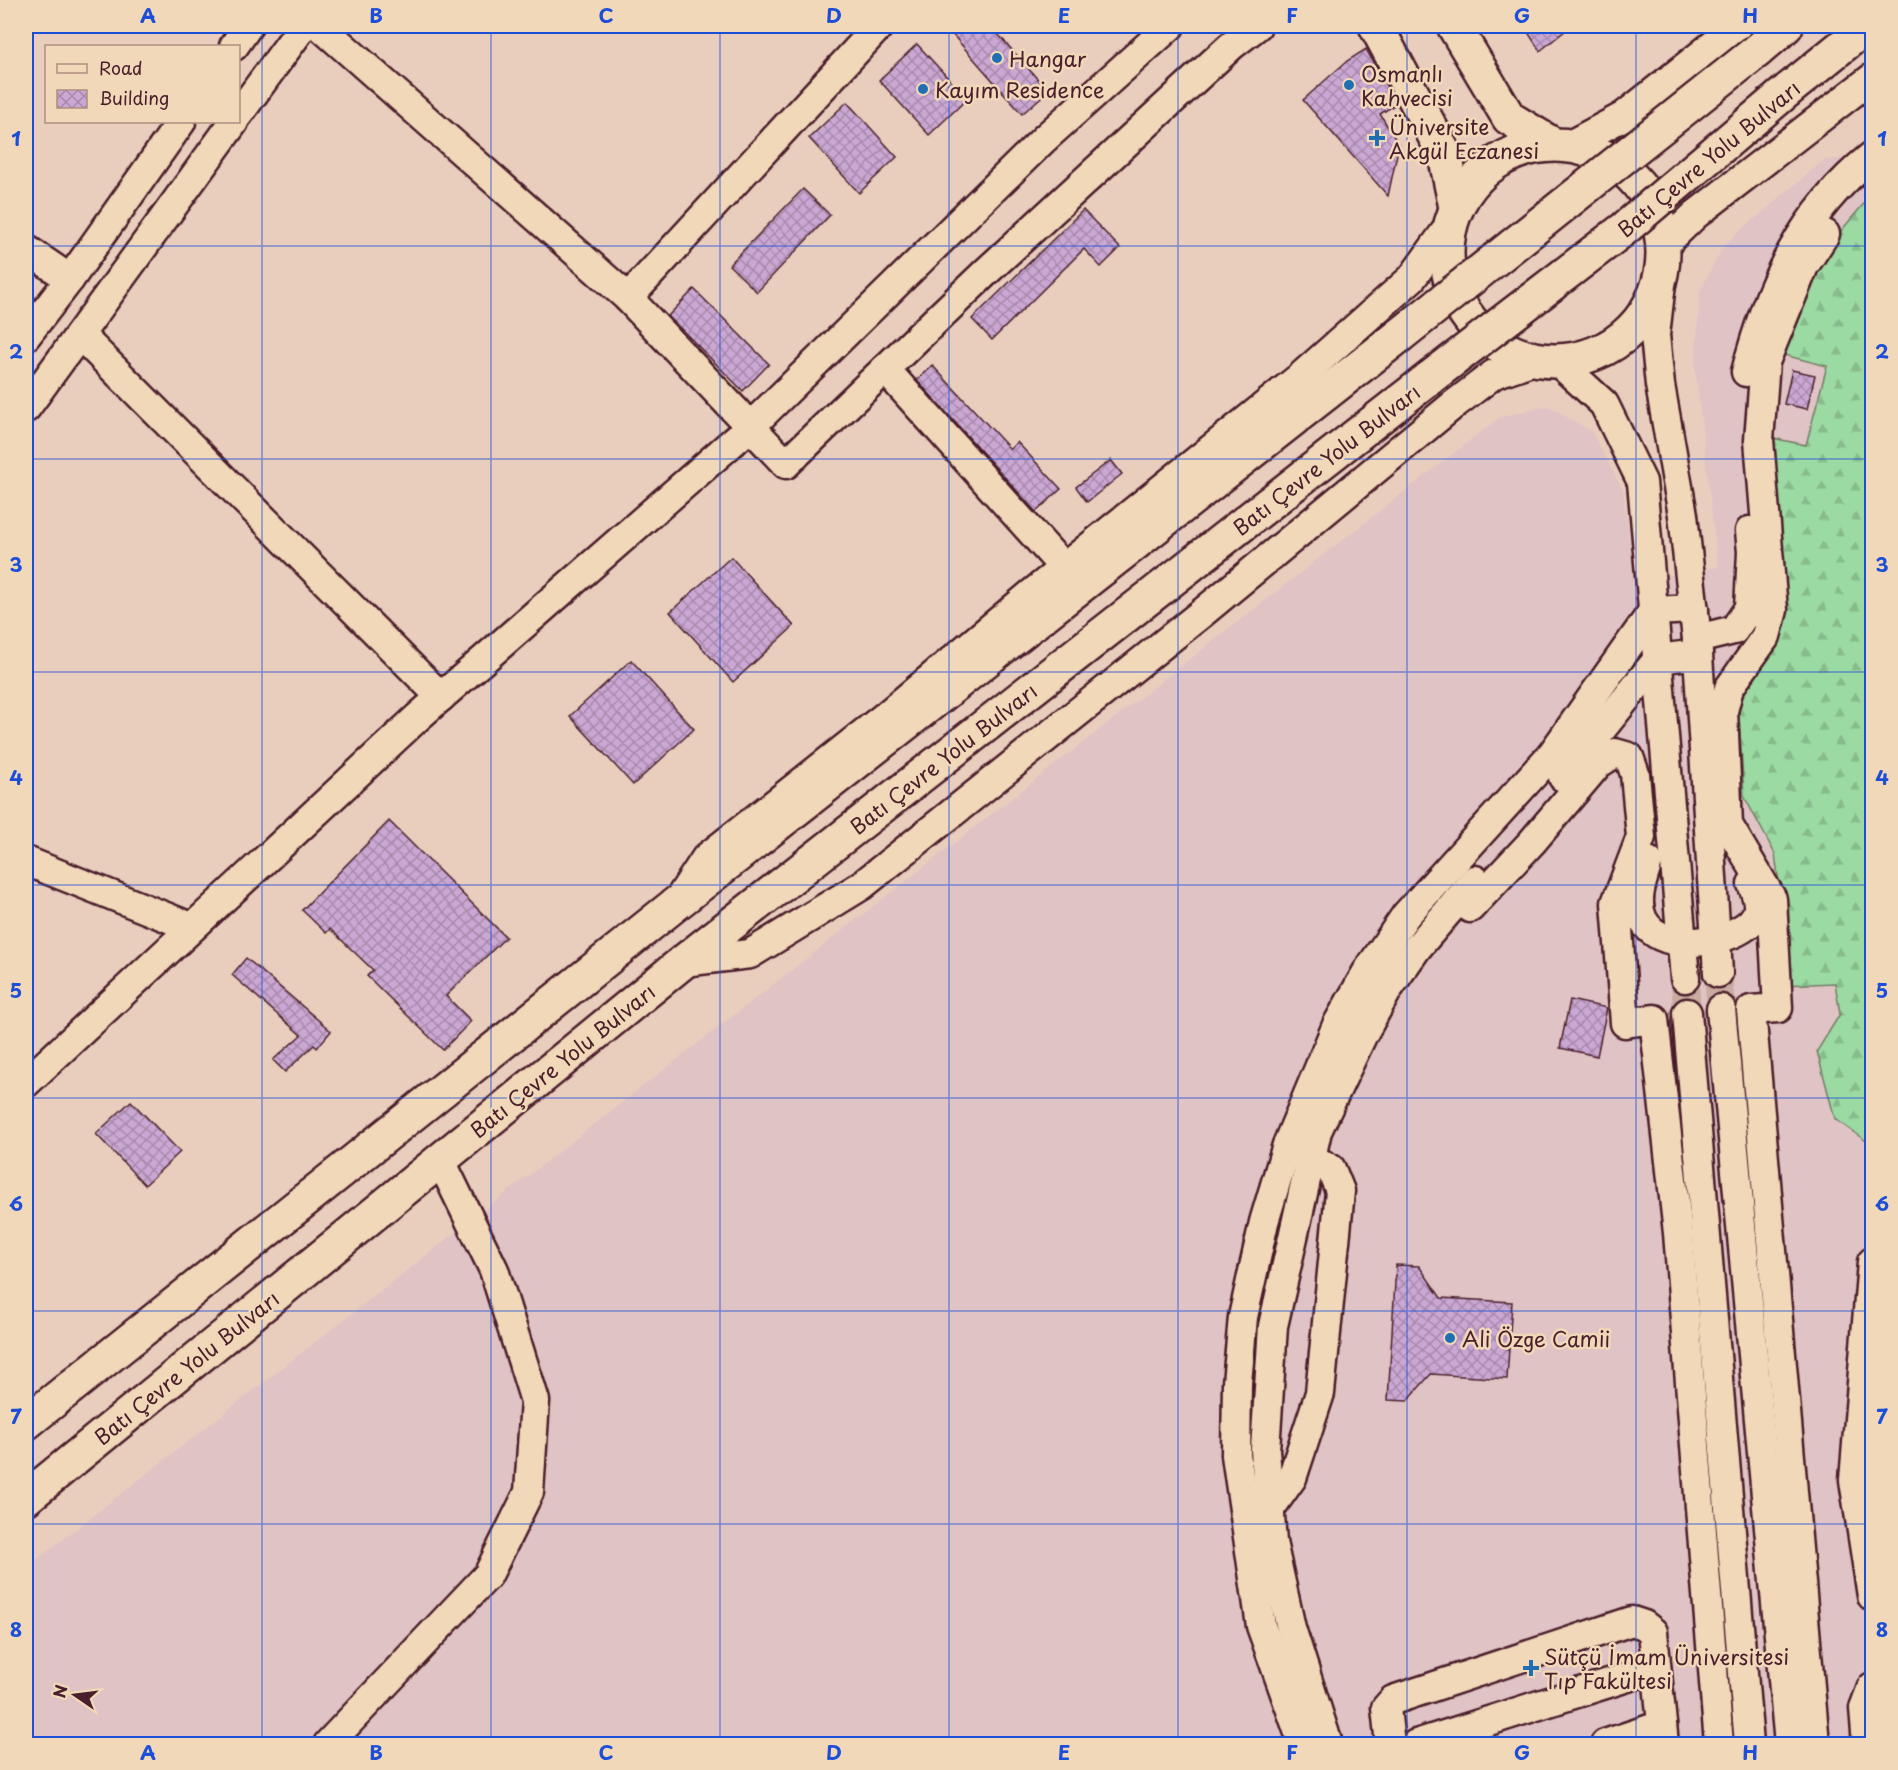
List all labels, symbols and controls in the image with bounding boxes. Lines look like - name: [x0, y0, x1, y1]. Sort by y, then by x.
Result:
- text: A: [140, 0, 156, 30]
- text: B: [369, 0, 383, 30]
- text: C: [598, 0, 614, 30]
- text: D: [826, 0, 842, 30]
- text: E: [1058, 0, 1070, 30]
- text: F: [1286, 0, 1298, 30]
- text: G: [1514, 0, 1530, 30]
- text: H: [1742, 0, 1758, 30]
- place label: Hangar: [1009, 42, 1087, 74]
- legend: [45, 45, 240, 123]
- marker: Hangar: [990, 51, 1004, 65]
- text: Road: [99, 54, 143, 81]
- place label: Osmanlı Kahvecisi: [1361, 57, 1453, 113]
- street label: Batı Çevre Yolu Bulvarı: [1610, 72, 1806, 244]
- place label: Kayım Residence: [935, 73, 1104, 105]
- marker: Osmanlı Kahvecisi: [1342, 78, 1356, 92]
- marker: Kayım Residence: [916, 82, 930, 96]
- text: Building: [99, 84, 169, 111]
- place label: Üniversite Akgül Eczanesi: [1389, 110, 1539, 166]
- text: 1: [11, 123, 21, 153]
- text: 1: [1877, 123, 1887, 153]
- marker: Üniversite Akgül Eczanesi: [1370, 131, 1384, 145]
- text: 2: [9, 336, 23, 366]
- text: 2: [1875, 336, 1889, 366]
- street label: Batı Çevre Yolu Bulvarı: [1225, 376, 1427, 542]
- text: 3: [9, 549, 23, 579]
- text: 3: [1875, 549, 1889, 579]
- street label: Batı Çevre Yolu Bulvarı: [842, 675, 1044, 841]
- text: 4: [9, 762, 23, 792]
- text: 4: [1875, 762, 1889, 792]
- text: 5: [10, 975, 22, 1005]
- street label: Batı Çevre Yolu Bulvarı: [463, 975, 661, 1145]
- text: 5: [1876, 975, 1888, 1005]
- text: 6: [9, 1188, 23, 1218]
- text: 6: [1875, 1188, 1889, 1218]
- street label: Batı Çevre Yolu Bulvarı: [87, 1282, 285, 1452]
- place label: Ali Özge Camii: [1462, 1322, 1610, 1354]
- marker: Ali Özge Camii: [1443, 1331, 1457, 1345]
- text: 7: [10, 1401, 22, 1431]
- text: 7: [1876, 1401, 1888, 1431]
- text: 8: [10, 1614, 22, 1644]
- text: 8: [1876, 1614, 1888, 1644]
- place label: Sütçü İmam Üniversitesi Tıp Fakültesi: [1544, 1640, 1789, 1696]
- marker: Sütçü İmam Üniversitesi Tıp Fakültesi: [1522, 1659, 1540, 1677]
- north arrow: [45, 1665, 105, 1725]
- text: N: [46, 1682, 73, 1700]
- text: A: [140, 1737, 156, 1767]
- text: B: [369, 1737, 383, 1767]
- text: C: [598, 1737, 614, 1767]
- text: D: [826, 1737, 842, 1767]
- text: E: [1058, 1737, 1070, 1767]
- text: F: [1286, 1737, 1298, 1767]
- text: G: [1514, 1737, 1530, 1767]
- text: H: [1742, 1737, 1758, 1767]

